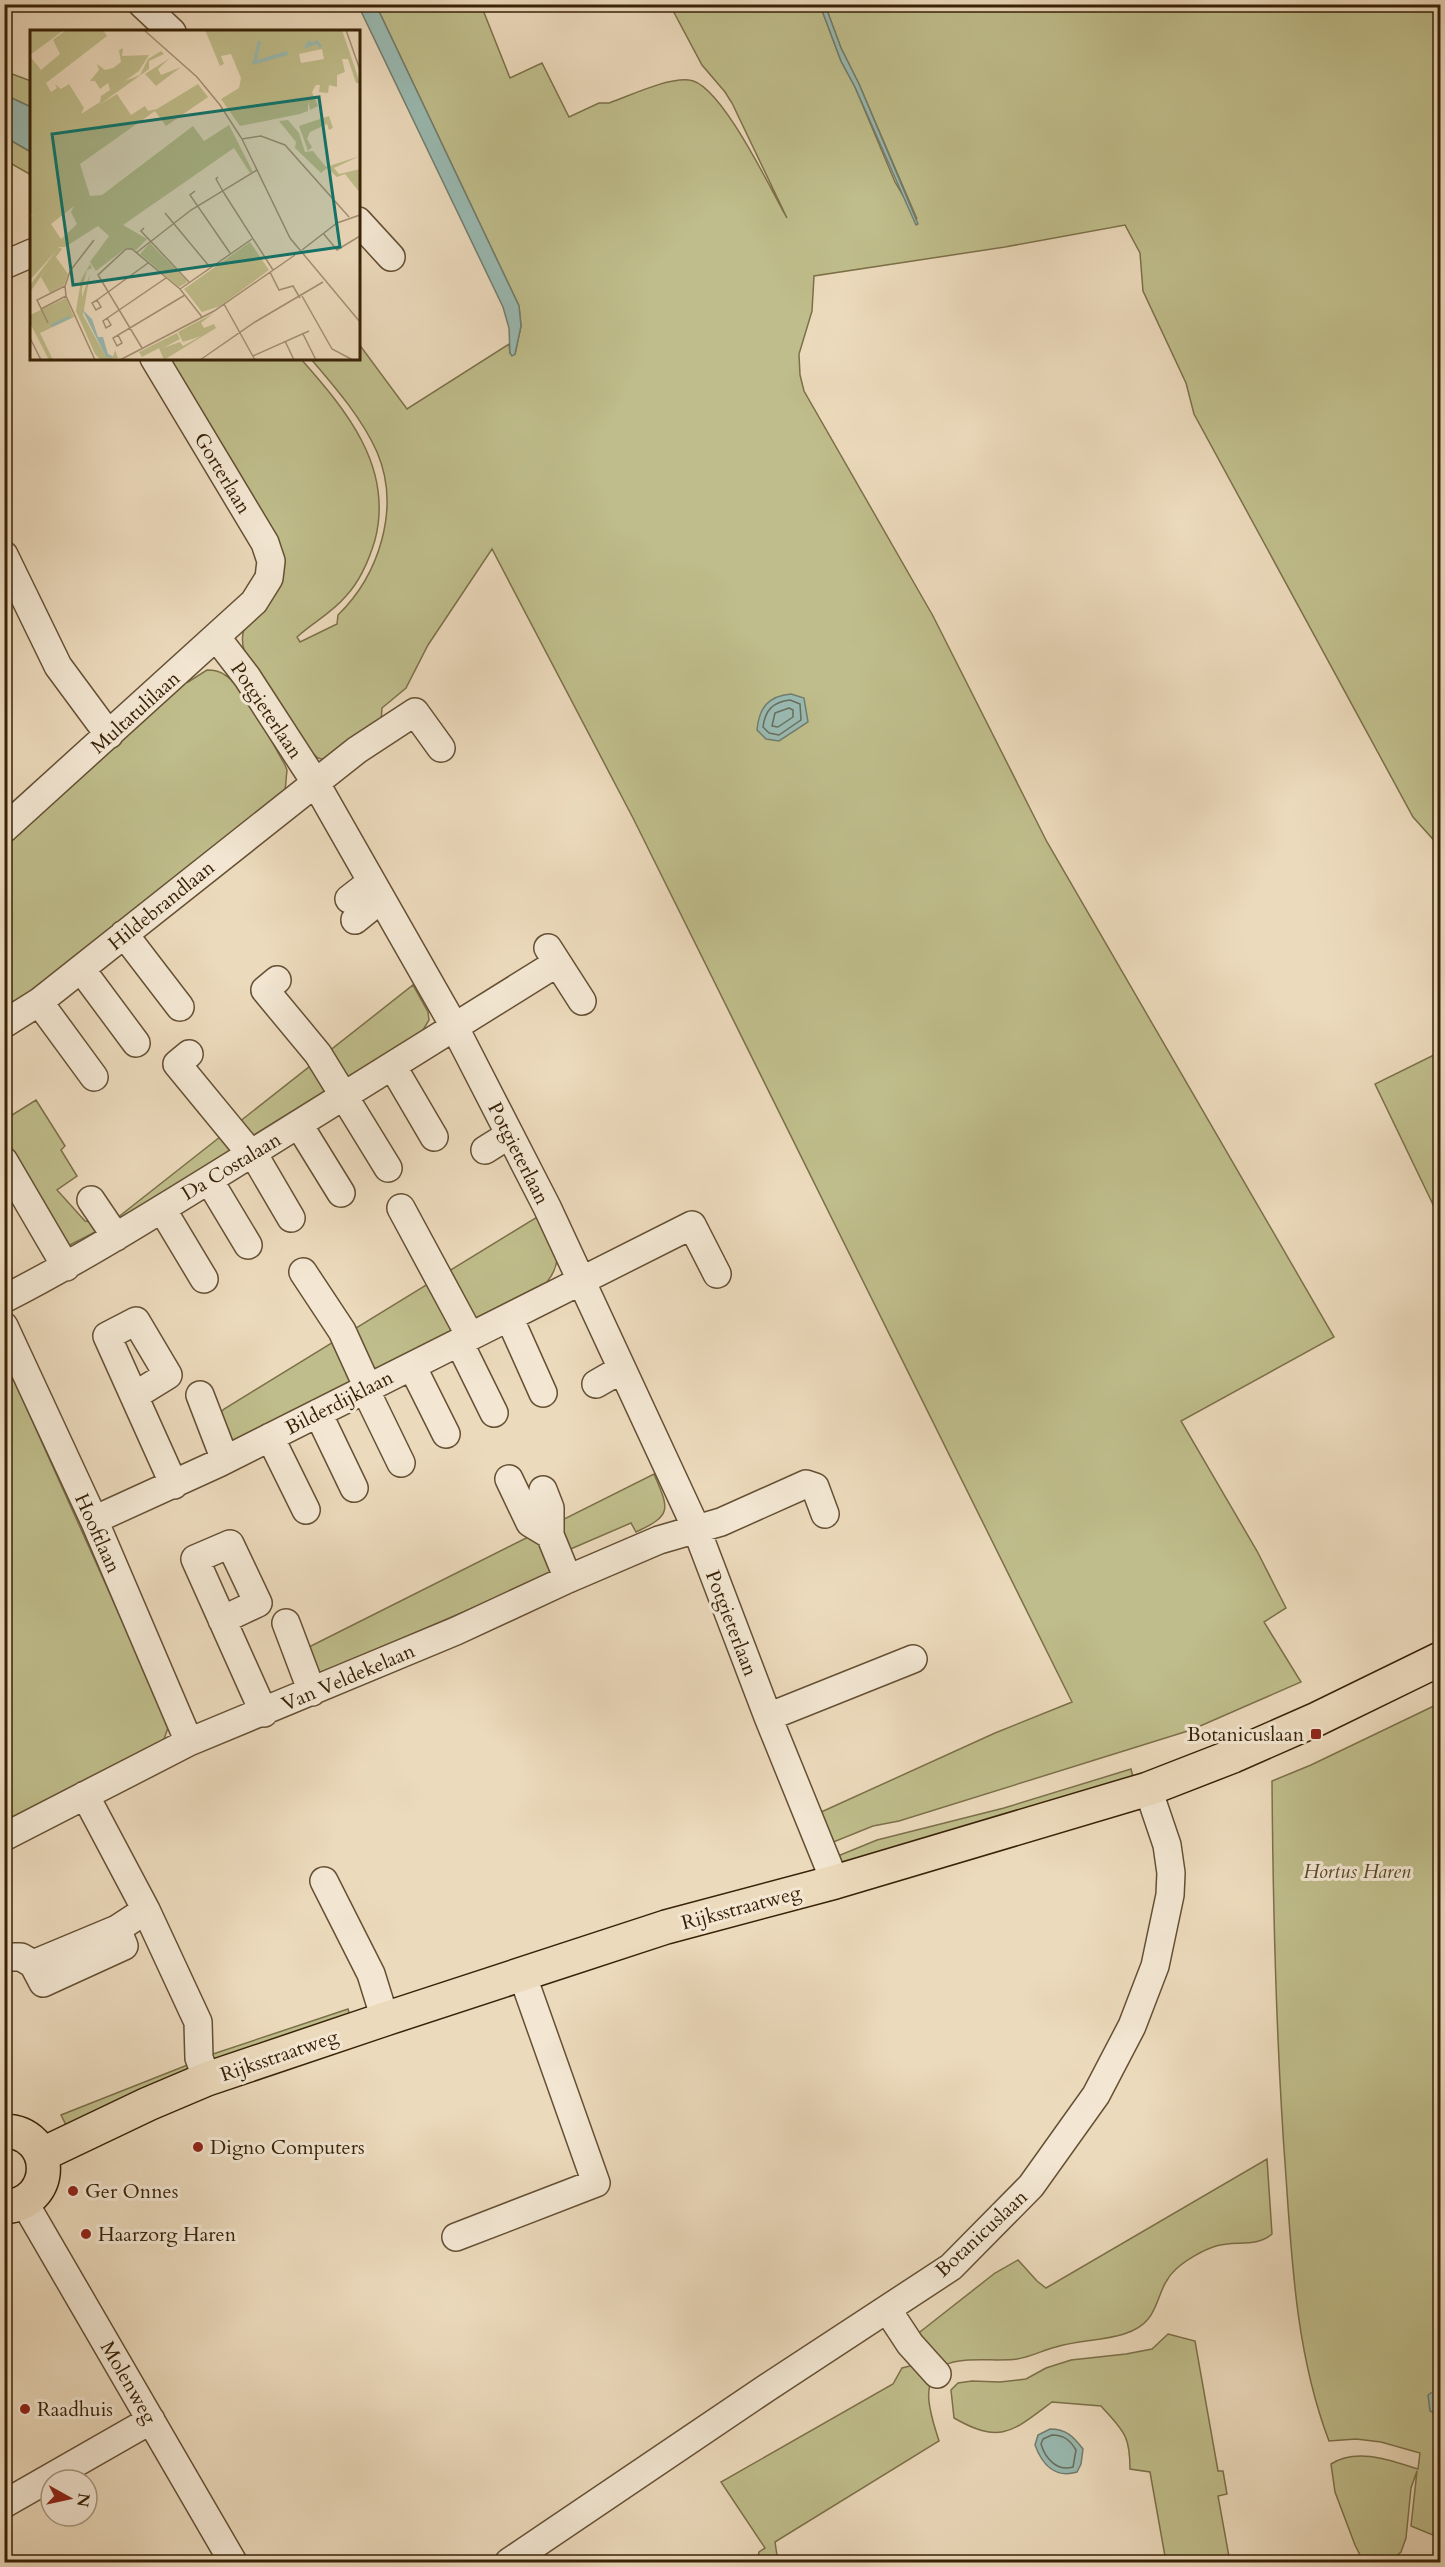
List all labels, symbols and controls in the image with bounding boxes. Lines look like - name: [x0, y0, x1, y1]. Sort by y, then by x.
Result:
- inset map: [30, 30, 360, 360]
- street label: Gorterlaan: [188, 428, 258, 519]
- street label: Potgieterlaan: [224, 657, 309, 764]
- street label: Multatulilaan: [85, 665, 186, 760]
- street label: Hildebrandlaan: [102, 854, 221, 957]
- street label: Potgieterlaan: [481, 1098, 556, 1210]
- street label: Da Costalaan: [176, 1126, 287, 1207]
- street label: Bilderdijklaan: [281, 1363, 398, 1441]
- street label: Hooftlaan: [68, 1489, 127, 1578]
- street label: Potgieterlaan: [699, 1566, 764, 1681]
- street label: Van Veldekelaan: [277, 1637, 419, 1718]
- place label: Botanicuslaan: [1187, 1721, 1305, 1748]
- marker: Botanicuslaan: [1309, 1727, 1323, 1741]
- park label: Hortus Haren: [1303, 1858, 1411, 1885]
- street label: Rijksstraatweg: [678, 1878, 805, 1936]
- street label: Rijksstraatweg: [217, 2022, 342, 2088]
- place label: Digno Computers: [210, 2134, 365, 2161]
- marker: Digno Computers: [191, 2140, 205, 2154]
- place label: Ger Onnes: [85, 2178, 178, 2205]
- street label: Botanicuslaan: [929, 2183, 1034, 2283]
- marker: Ger Onnes: [66, 2184, 80, 2198]
- place label: Haarzorg Haren: [98, 2221, 237, 2248]
- marker: Haarzorg Haren: [79, 2227, 93, 2241]
- street label: Molenweg: [94, 2336, 164, 2429]
- place label: Raadhuis: [37, 2396, 113, 2423]
- marker: Raadhuis: [18, 2402, 32, 2416]
- north arrow: [39, 2468, 99, 2528]
- text: N: [71, 2492, 95, 2508]

